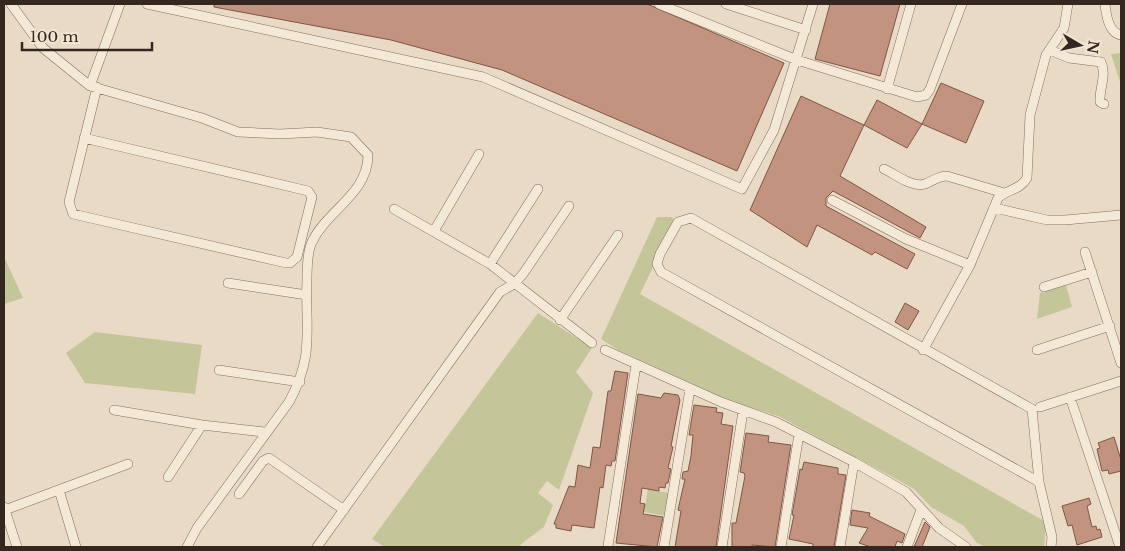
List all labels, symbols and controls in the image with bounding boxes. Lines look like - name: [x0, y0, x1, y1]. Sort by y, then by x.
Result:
- scale bar: [22, 20, 152, 52]
- north arrow: [1055, 20, 1105, 70]
- text: 100 m: [30, 27, 79, 46]
- text: N: [1083, 39, 1103, 55]

